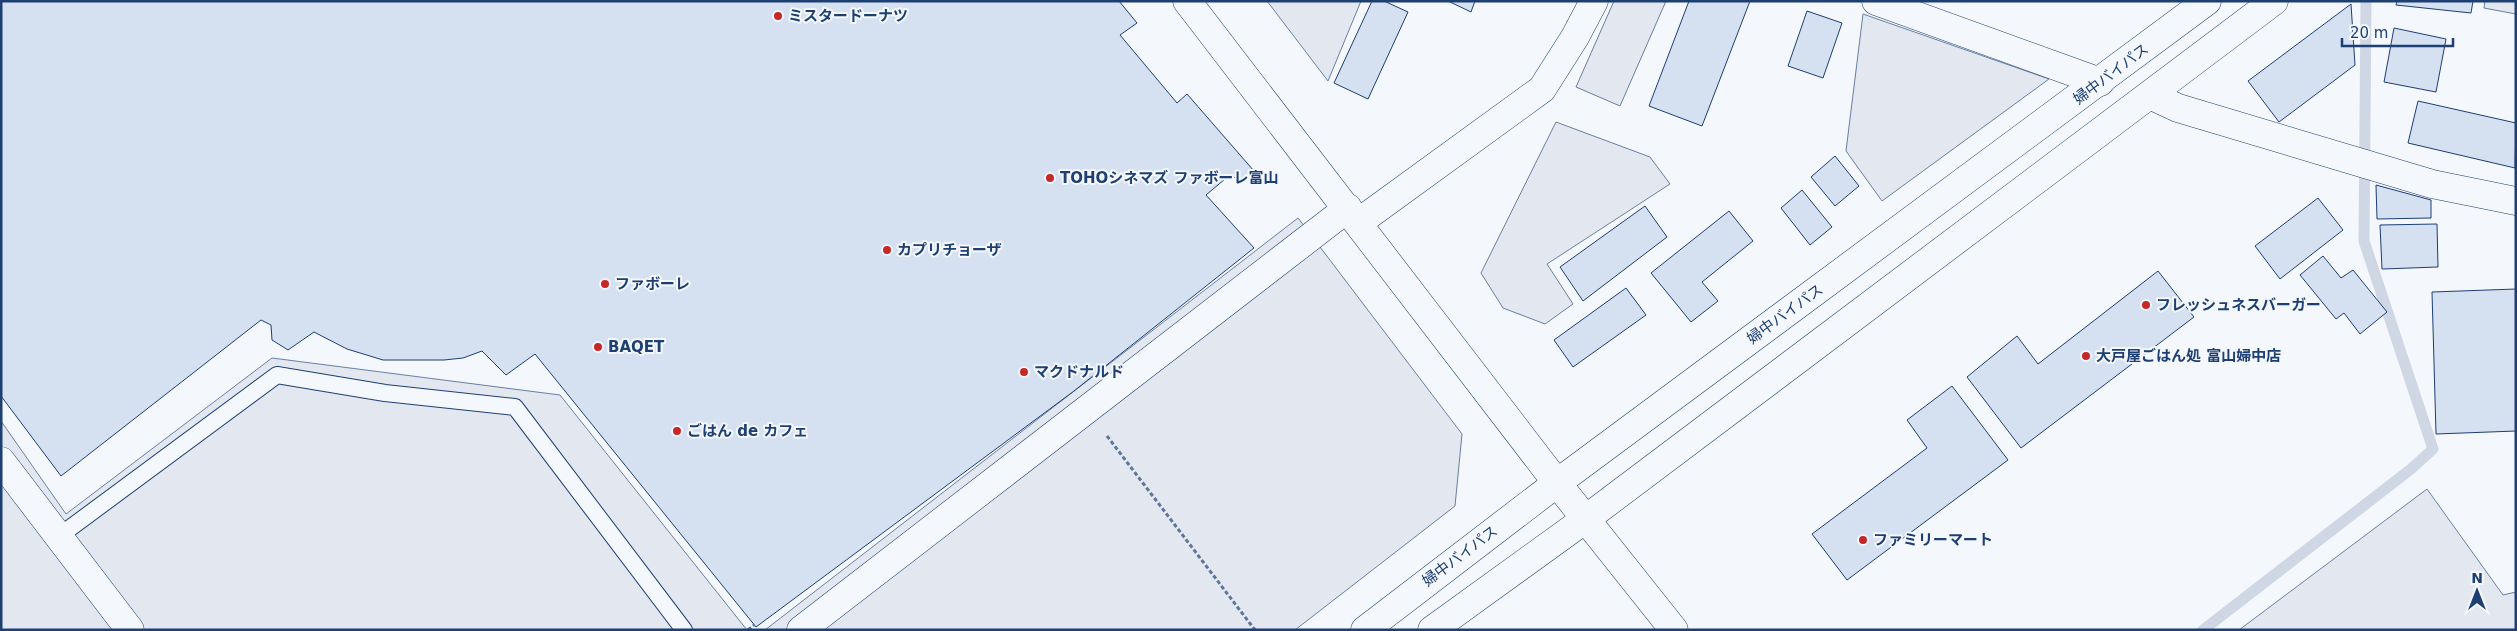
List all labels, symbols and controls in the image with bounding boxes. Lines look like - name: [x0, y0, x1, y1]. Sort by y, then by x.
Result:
- place label: ミスタードーナツ: [788, 7, 908, 25]
- marker: ミスタードーナツ: [772, 10, 784, 22]
- scale bar: [2342, 15, 2453, 47]
- text: 20 m: [2350, 24, 2388, 42]
- street label: 婦中バイパス: [2070, 40, 2152, 108]
- place label: TOHOシネマズ ファボーレ富山: [1060, 169, 1279, 187]
- marker: TOHOシネマズ ファボーレ富山: [1044, 172, 1056, 184]
- place label: カプリチョーザ: [897, 241, 1002, 259]
- marker: カプリチョーザ: [881, 244, 893, 256]
- place label: ファボーレ: [615, 275, 690, 293]
- marker: ファボーレ: [599, 278, 611, 290]
- street label: 婦中バイパス: [1743, 280, 1827, 348]
- place label: フレッシュネスバーガー: [2156, 296, 2321, 314]
- marker: フレッシュネスバーガー: [2140, 299, 2152, 311]
- place label: BAQET: [608, 338, 665, 356]
- marker: BAQET: [592, 341, 604, 353]
- place label: 大戸屋ごはん処 富山婦中店: [2096, 347, 2281, 365]
- marker: 大戸屋ごはん処 富山婦中店: [2080, 350, 2092, 362]
- place label: マクドナルド: [1034, 363, 1124, 381]
- marker: マクドナルド: [1018, 366, 1030, 378]
- place label: ごはん de カフェ: [687, 422, 808, 440]
- marker: ごはん de カフェ: [671, 425, 683, 437]
- street label: 婦中バイパス: [1419, 522, 1501, 590]
- place label: ファミリーマート: [1873, 531, 1993, 549]
- marker: ファミリーマート: [1857, 534, 1869, 546]
- north arrow: [2452, 566, 2502, 616]
- text: N: [2471, 570, 2483, 586]

